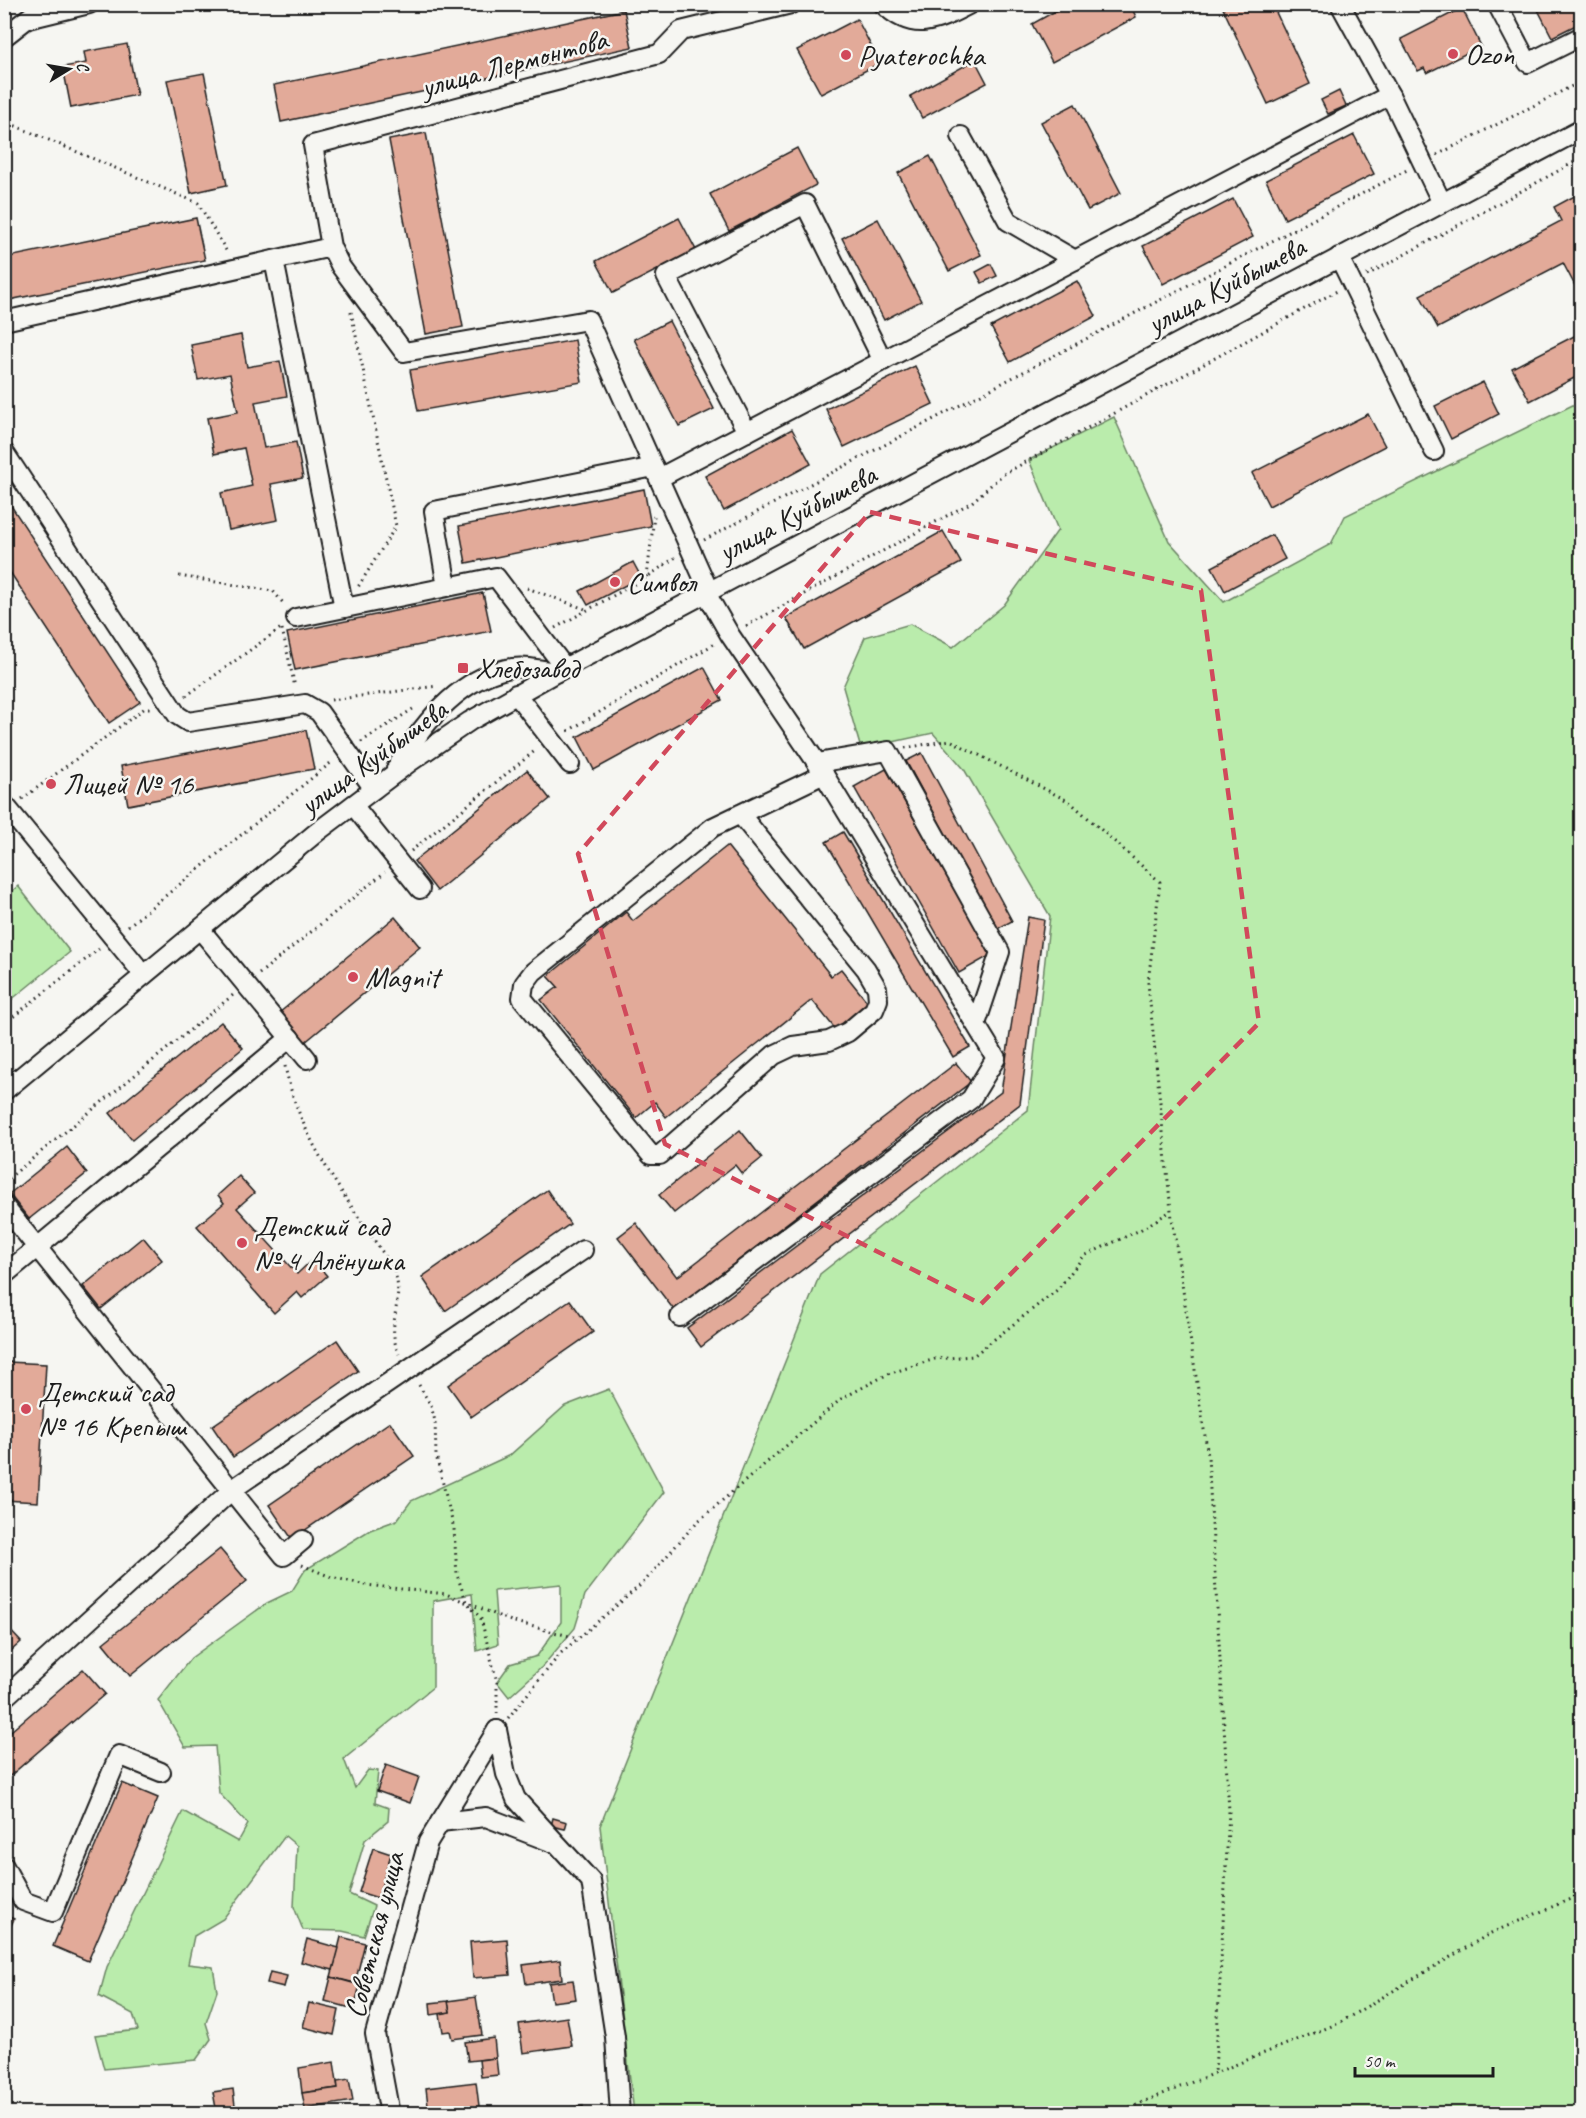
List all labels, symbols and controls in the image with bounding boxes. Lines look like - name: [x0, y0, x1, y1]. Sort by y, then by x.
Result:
- street label: улица Лермонтова: [415, 19, 613, 107]
- place label: Ozon: [1465, 35, 1515, 73]
- place label: Pyaterochka: [858, 36, 986, 74]
- north arrow: [39, 39, 99, 99]
- marker: Ozon: [1446, 47, 1460, 61]
- marker: Pyaterochka: [839, 48, 853, 62]
- text: С: [72, 61, 94, 74]
- street label: улица Куйбышева: [1139, 227, 1313, 343]
- street label: улица Куйбышева: [710, 455, 884, 571]
- place label: Символ: [627, 563, 698, 601]
- marker: Символ: [608, 575, 622, 589]
- place label: Хлебозавод: [475, 649, 581, 687]
- marker: Хлебозавод: [456, 661, 470, 675]
- street label: улица Куйбышева: [290, 689, 456, 825]
- place label: Лицей № 16: [63, 765, 195, 803]
- marker: Лицей № 16: [44, 777, 58, 791]
- place label: Magnit: [365, 958, 443, 996]
- marker: Magnit: [346, 970, 360, 984]
- place label: Детский сад № 4 Алёнушка: [254, 1207, 406, 1279]
- marker: Детский сад № 4 Алёнушка: [235, 1236, 249, 1250]
- place label: Детский сад № 16 Крепыш: [38, 1373, 188, 1445]
- marker: Детский сад № 16 Крепыш: [19, 1402, 33, 1416]
- street label: Советская улица: [335, 1846, 413, 2022]
- scale bar: [1355, 2040, 1493, 2078]
- text: 50 m: [1364, 2050, 1397, 2072]

